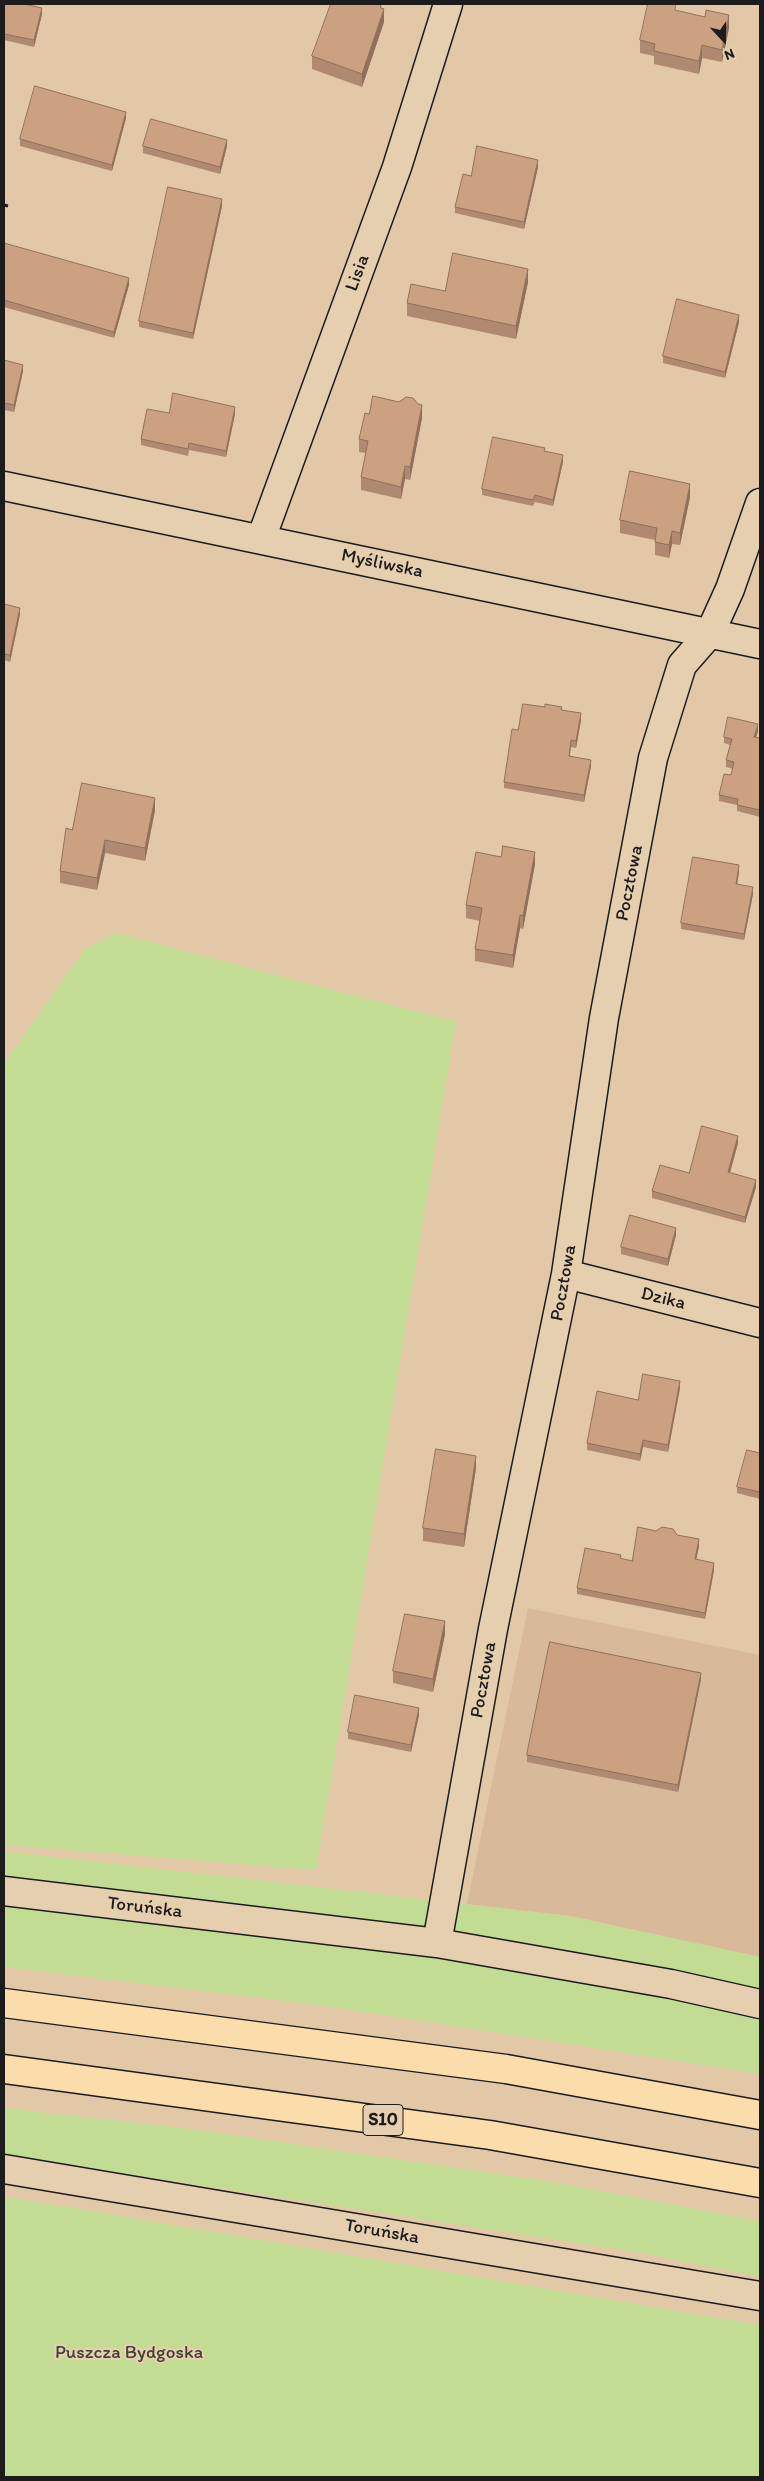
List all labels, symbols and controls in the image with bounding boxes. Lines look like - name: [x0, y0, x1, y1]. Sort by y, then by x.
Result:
- north arrow: [699, 15, 749, 65]
- text: N: [722, 45, 737, 64]
- street label: Lisia: [341, 251, 375, 295]
- street label: Myśliwska: [339, 544, 425, 584]
- street label: Pocztowa: [611, 843, 649, 923]
- street label: Pocztowa: [546, 1243, 582, 1323]
- street label: Dzika: [638, 1282, 688, 1316]
- street label: Pocztowa: [466, 1640, 502, 1720]
- street label: Toruńska: [106, 1892, 184, 1924]
- road number: S10: [363, 2104, 403, 2136]
- street label: Toruńska: [343, 2214, 421, 2250]
- park label: Puszcza Bydgoska: [55, 2342, 203, 2364]

